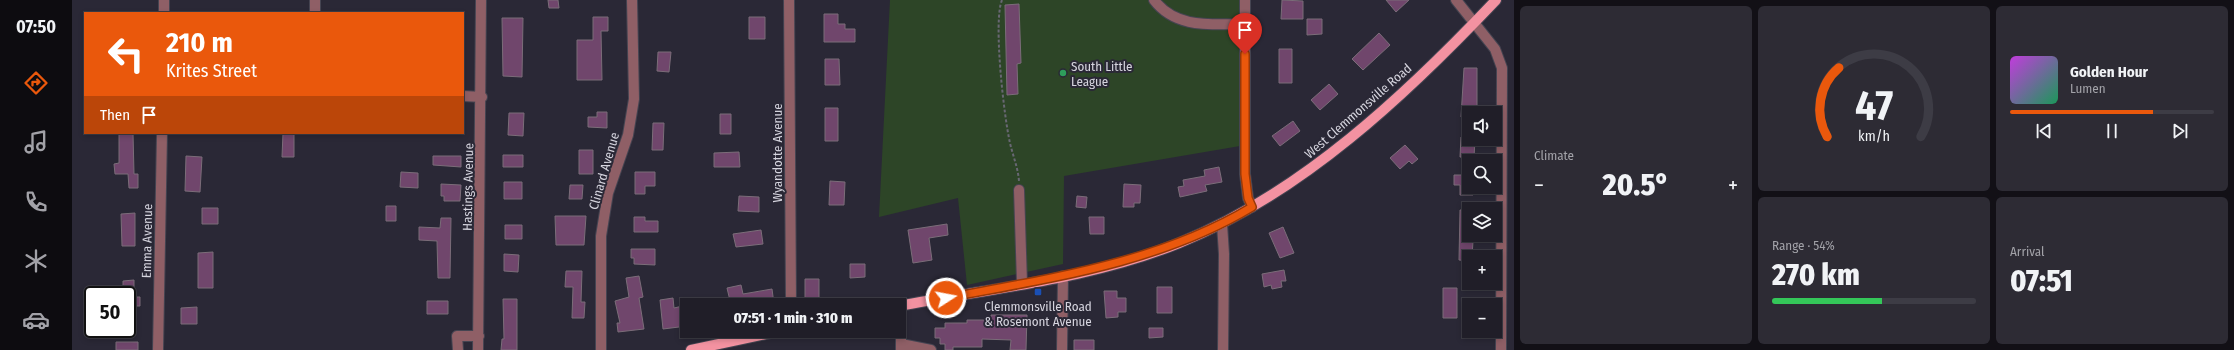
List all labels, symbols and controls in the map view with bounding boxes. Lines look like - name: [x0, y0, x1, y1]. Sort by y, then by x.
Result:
- pin: [1228, 13, 1262, 54]
- text: 07:50: [16, 16, 56, 38]
- icon: arrive: [1234, 19, 1256, 41]
- text: 210 m: [166, 26, 233, 59]
- icon: left: [100, 28, 152, 80]
- place label: South Little League: [1071, 59, 1132, 89]
- text: Krites Street: [166, 60, 257, 82]
- street label: West Clemmonsville Road: [1302, 61, 1414, 161]
- text: Golden Hour: [2070, 63, 2148, 81]
- marker: South Little League: [1058, 68, 1068, 78]
- icon: directions: [22, 69, 50, 97]
- text: 47: [1855, 80, 1893, 130]
- text: Lumen: [2070, 81, 2106, 96]
- street label: Wyandotte Avenue: [770, 103, 785, 203]
- icon: arrive: [138, 104, 160, 126]
- text: Then: [100, 106, 130, 124]
- map controls: [1462, 106, 1502, 338]
- button: sound: [1462, 106, 1502, 146]
- icon: previous: [2033, 120, 2055, 142]
- icon: pause: [2101, 120, 2123, 142]
- icon: next: [2169, 120, 2191, 142]
- text: km/h: [1858, 127, 1890, 144]
- icon: music: [22, 128, 50, 156]
- street label: Clinard Avenue: [586, 131, 622, 211]
- street label: Hastings Avenue: [460, 143, 476, 231]
- text: Climate: [1534, 148, 1574, 163]
- button: search: [1462, 154, 1502, 194]
- text: 20.5°: [1603, 167, 1669, 203]
- text: −: [1534, 172, 1544, 199]
- text: +: [1728, 172, 1738, 199]
- icon: phone: [22, 188, 50, 216]
- button: layers: [1462, 202, 1502, 242]
- street label: Emma Avenue: [139, 204, 155, 278]
- text: Range · 54%: [1772, 238, 1835, 253]
- text: Arrival: [2010, 244, 2044, 259]
- icon: climate: [22, 247, 50, 275]
- button: +: [1462, 250, 1502, 290]
- text: 270 km: [1772, 257, 1860, 293]
- text: 07:51: [2010, 263, 2073, 299]
- position arrow: [925, 277, 967, 319]
- speed limit sign: 50: [84, 286, 136, 338]
- marker: Clemmonsville Road & Rosemont Avenue: [1033, 287, 1043, 297]
- button: −: [1462, 298, 1502, 338]
- place label: Clemmonsville Road & Rosemont Avenue: [984, 299, 1092, 329]
- icon: car: [22, 306, 50, 334]
- text: 07:51 · 1 min · 310 m: [733, 309, 853, 327]

